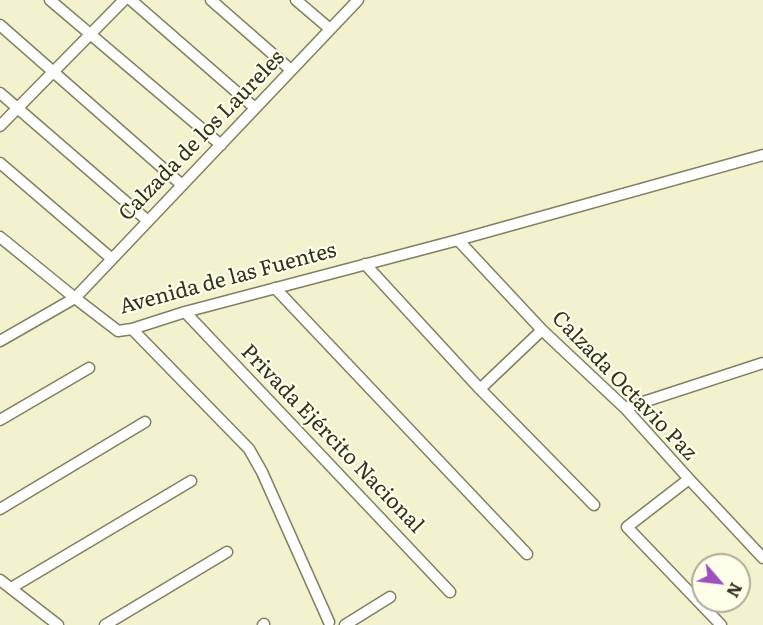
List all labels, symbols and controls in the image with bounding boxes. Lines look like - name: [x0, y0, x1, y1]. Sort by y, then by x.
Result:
- street label: Calzada de los Laureles: [114, 45, 290, 227]
- street label: Avenida de las Fuentes: [117, 238, 339, 320]
- street label: Calzada Octavio Paz: [546, 306, 702, 466]
- street label: Privada Ejército Nacional: [235, 340, 429, 538]
- north arrow: [691, 553, 751, 613]
- text: N: [721, 579, 749, 602]

